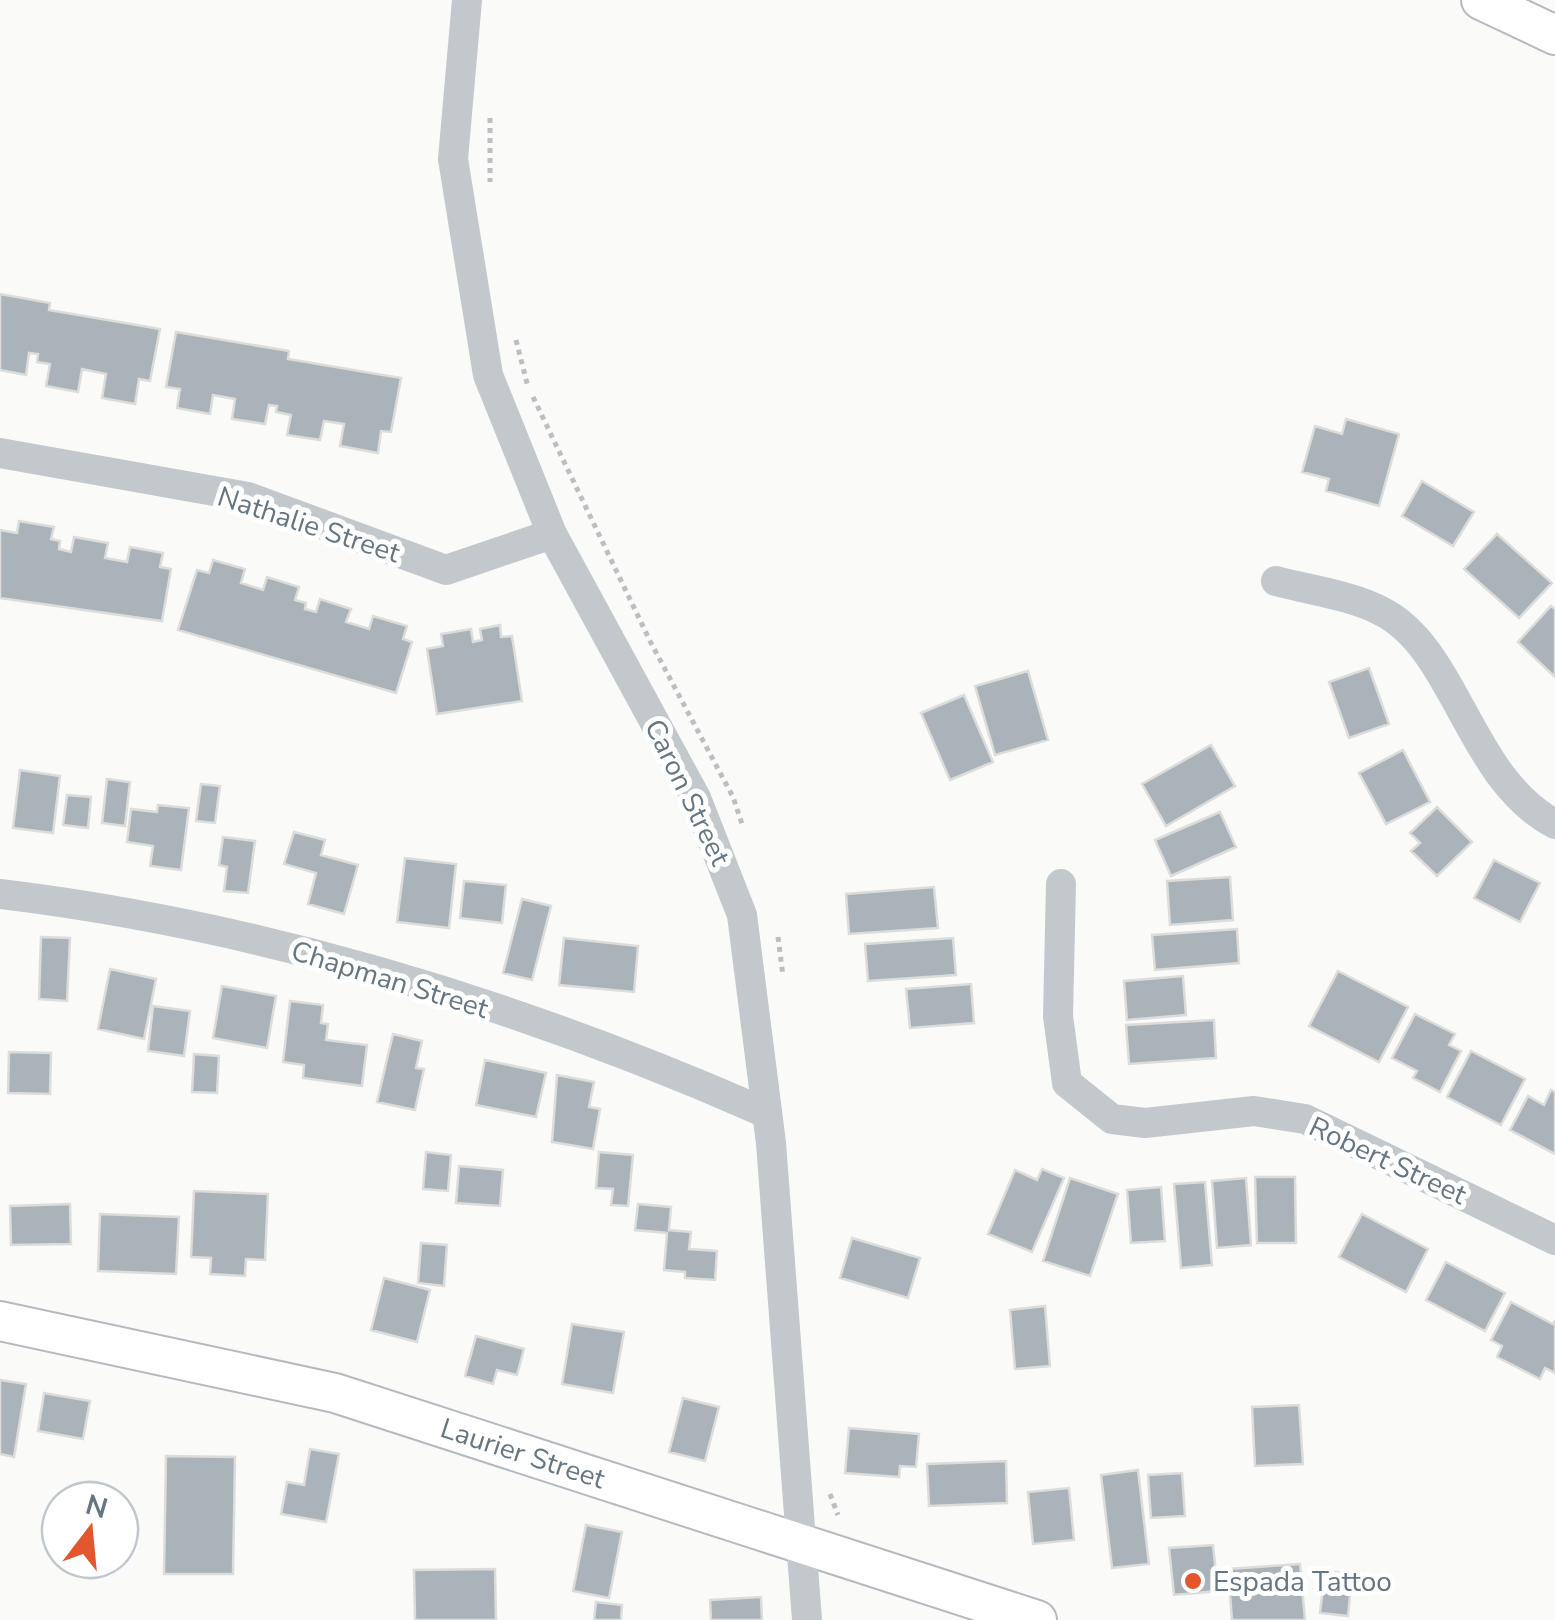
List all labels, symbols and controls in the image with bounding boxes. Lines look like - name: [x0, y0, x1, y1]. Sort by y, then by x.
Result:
- street label: Nathalie Street: [213, 478, 405, 572]
- street label: Caron Street: [635, 713, 739, 872]
- street label: Chapman Street: [287, 932, 493, 1028]
- street label: Robert Street: [1303, 1108, 1473, 1214]
- street label: Laurier Street: [436, 1409, 610, 1498]
- north arrow: [40, 1480, 140, 1580]
- text: N: [81, 1486, 112, 1528]
- place label: Espada Tattoo: [1213, 1563, 1392, 1601]
- marker: Espada Tattoo: [1182, 1570, 1204, 1592]

